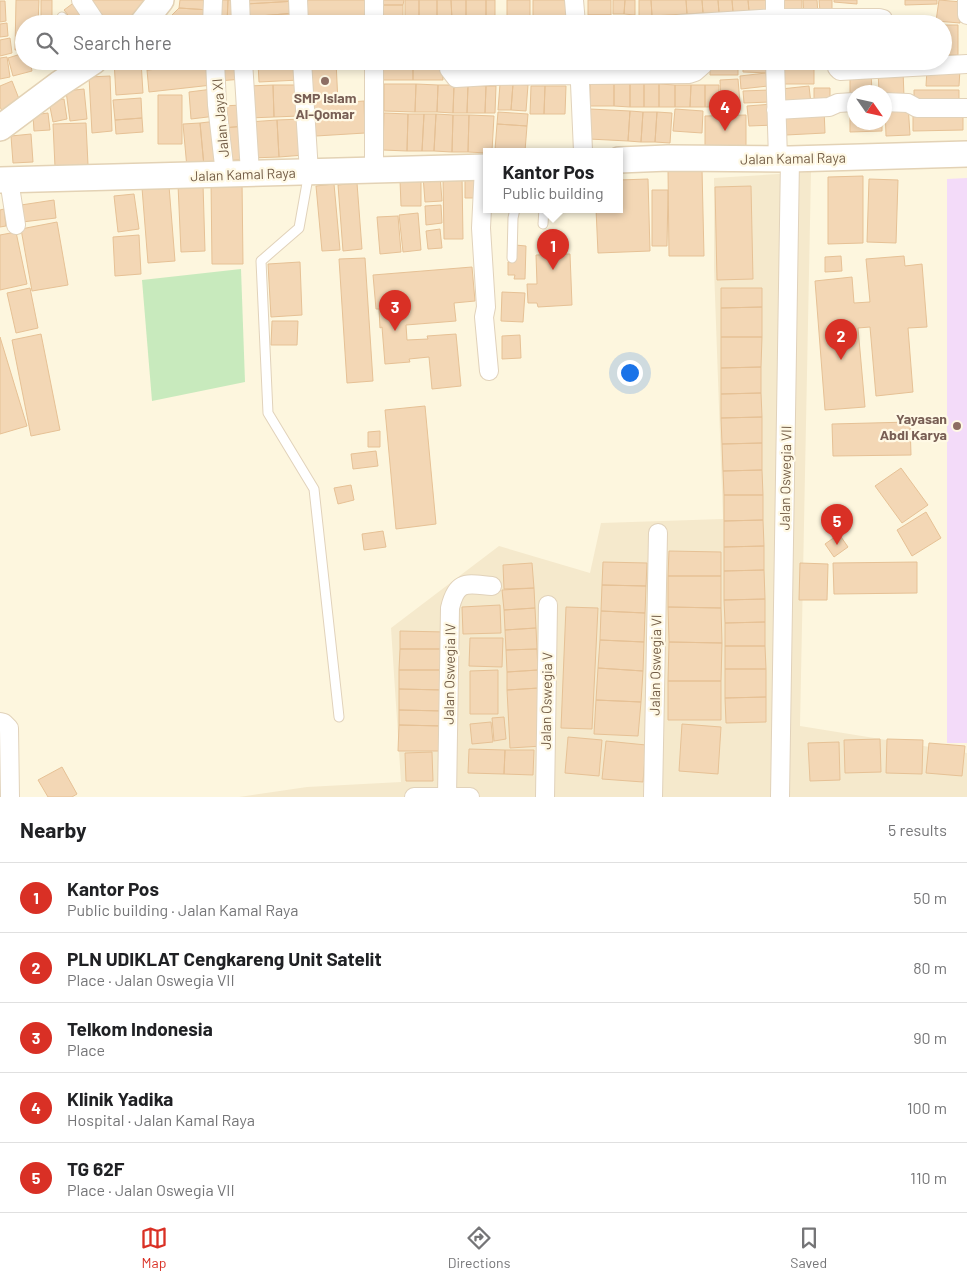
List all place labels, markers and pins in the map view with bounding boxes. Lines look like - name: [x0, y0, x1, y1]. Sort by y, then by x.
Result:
- marker: SMP Islam Al-Qomar: [319, 75, 331, 87]
- place label: SMP Islam Al-Qomar: [294, 89, 357, 122]
- pin: 4: [709, 90, 741, 131]
- pin: 1: [537, 229, 569, 270]
- pin: 3: [379, 290, 411, 331]
- pin: 2: [825, 319, 857, 360]
- place label: Yayasan Abdi Karya: [880, 410, 947, 443]
- marker: Yayasan Abdi Karya: [951, 420, 963, 432]
- pin: 5: [821, 504, 853, 545]

